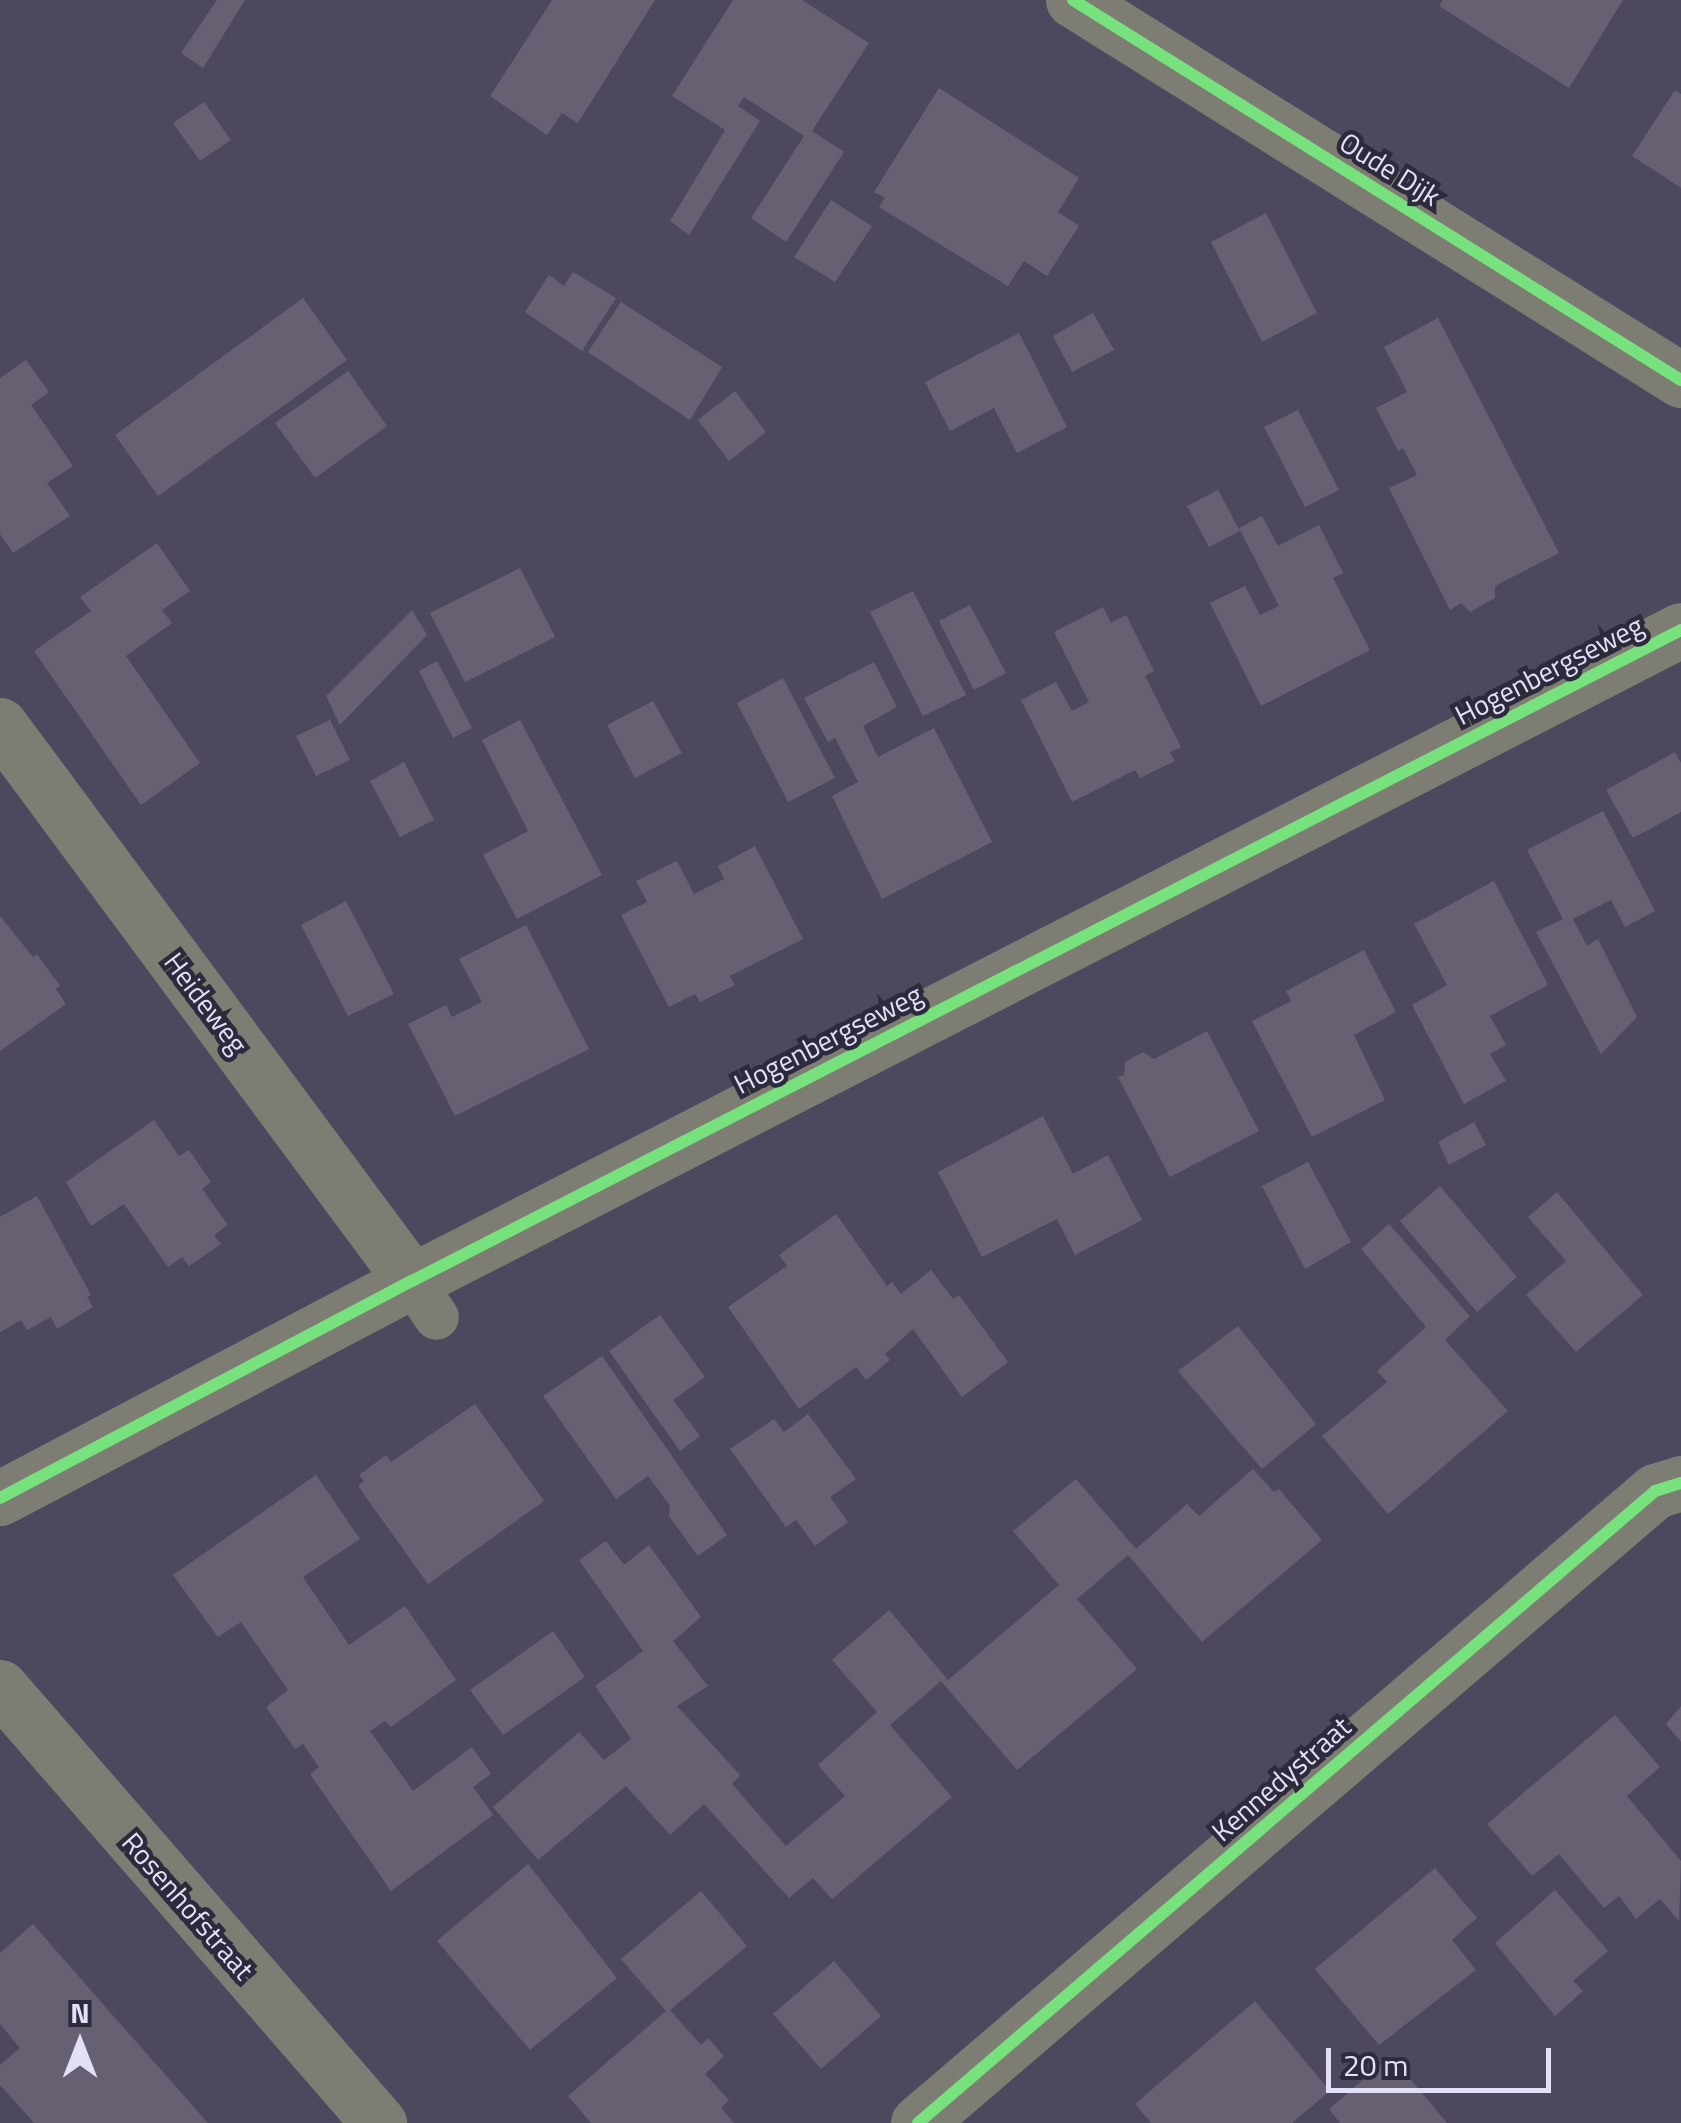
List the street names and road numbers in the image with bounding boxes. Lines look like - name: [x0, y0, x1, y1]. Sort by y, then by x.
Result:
- street label: Oude Dijk: [1334, 125, 1446, 213]
- street label: Hogenbergseweg: [1449, 608, 1649, 732]
- street label: Heideweg: [157, 946, 255, 1060]
- street label: Hogenbergseweg: [728, 977, 928, 1101]
- street label: Kennedystraat: [1205, 1710, 1357, 1848]
- street label: Rosenhofstraat: [115, 1826, 261, 1986]

